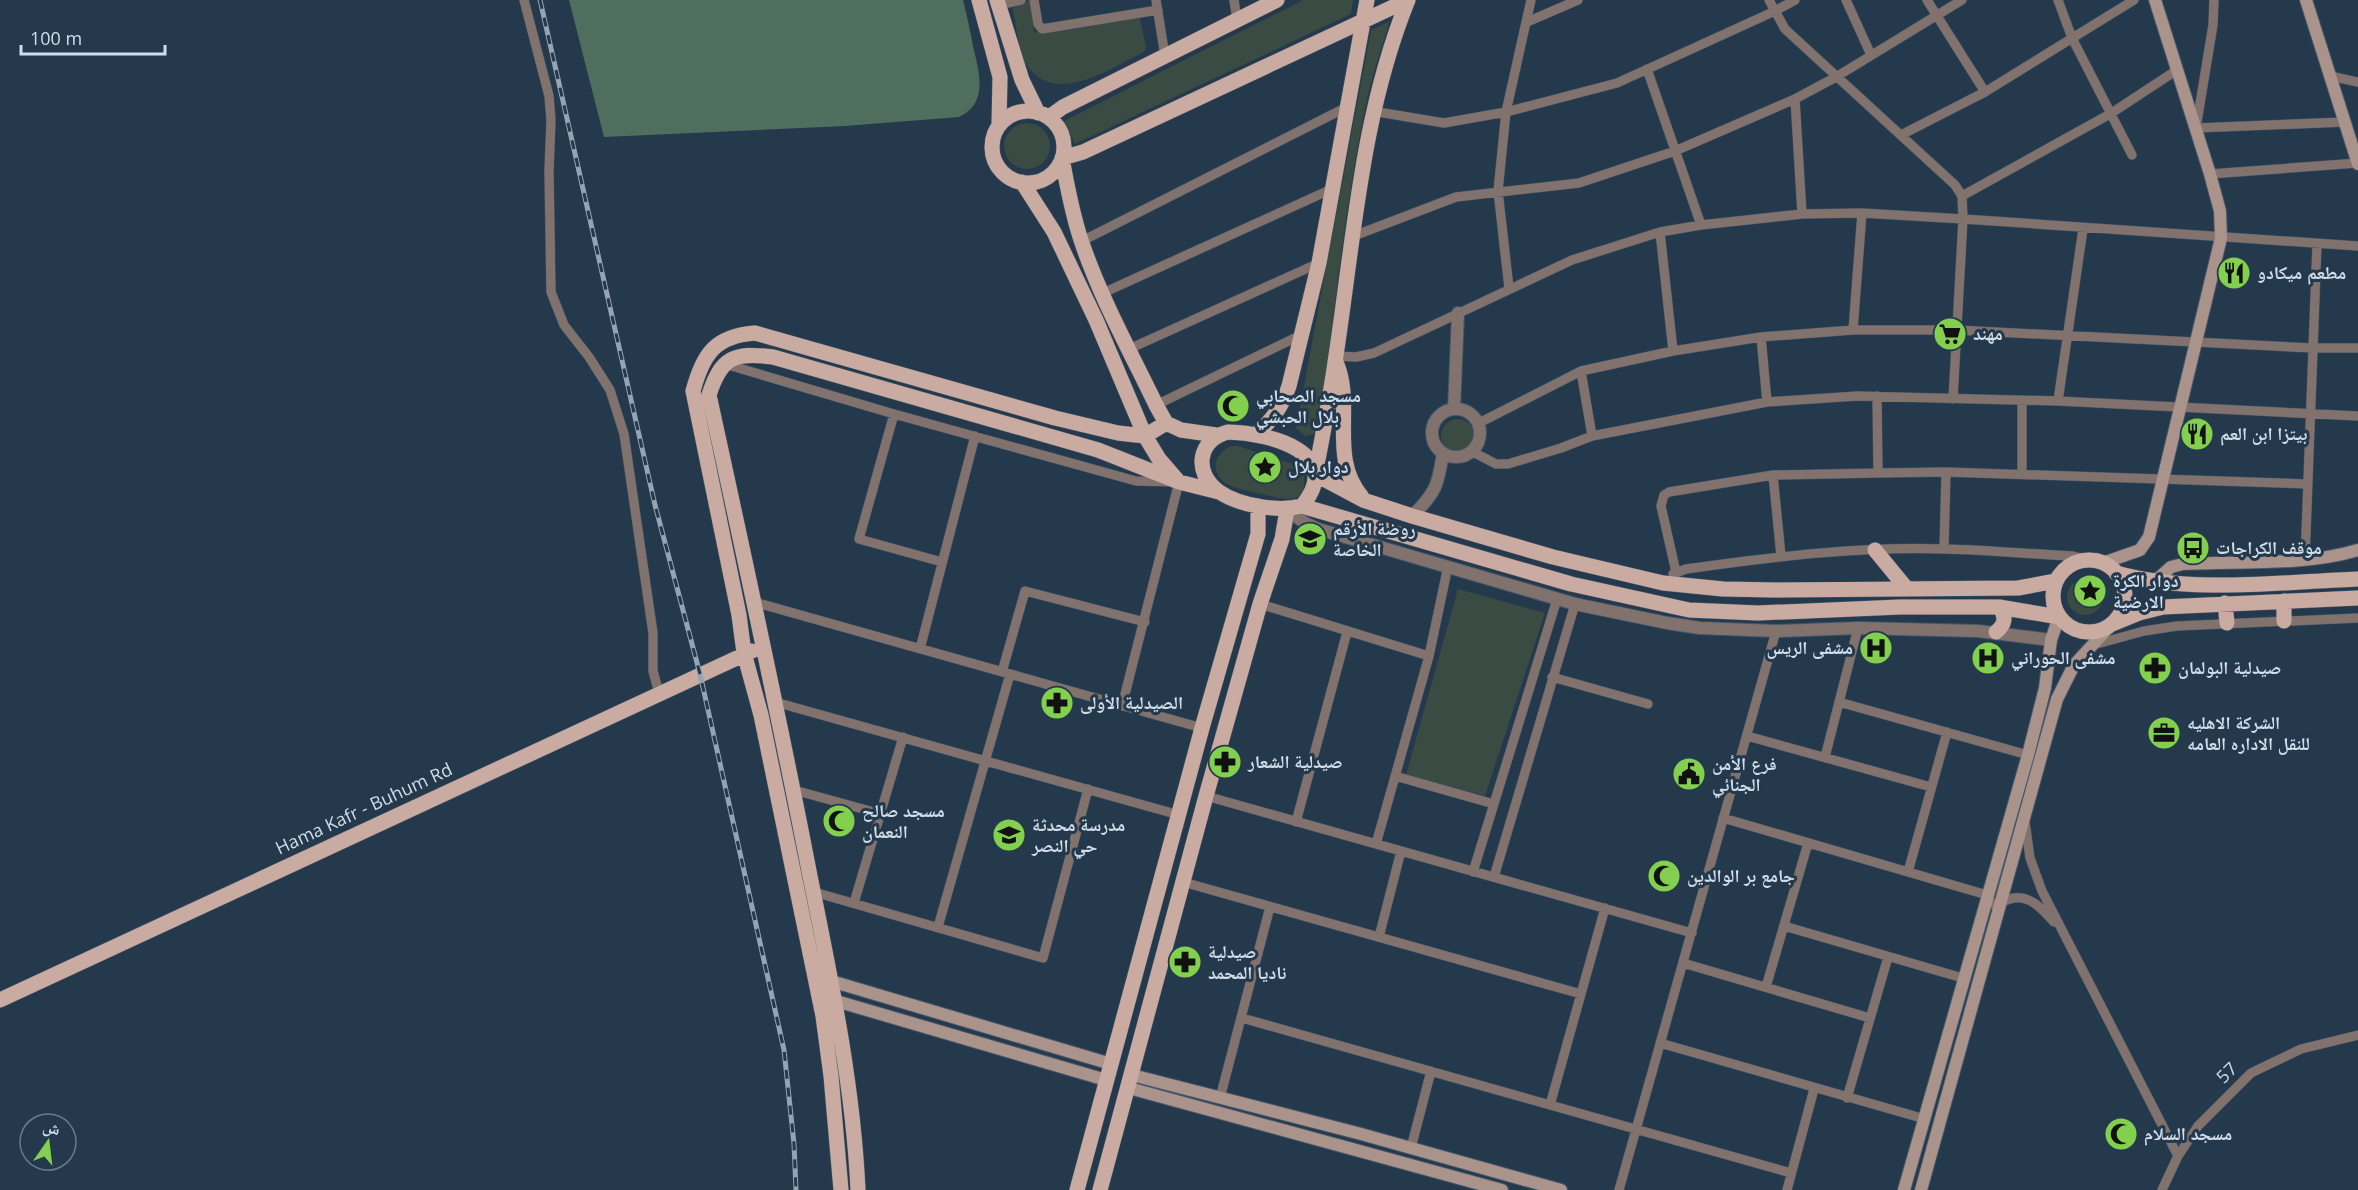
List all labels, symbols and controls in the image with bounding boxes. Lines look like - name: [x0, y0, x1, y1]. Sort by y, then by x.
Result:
- scale bar: [21, 18, 165, 56]
- text: 100 m: [30, 26, 82, 50]
- restaurant icon: مطعم ميكادو: [2216, 255, 2252, 291]
- place label: مطعم ميكادو: [2257, 260, 2346, 285]
- supermarket icon: مهند: [1932, 316, 1968, 352]
- place label: مهند: [1973, 321, 2003, 345]
- place label: مسجد الصحابي بلال الحبشي: [1256, 383, 1361, 431]
- mosque icon: مسجد الصحابي بلال الحبشي: [1215, 388, 1251, 424]
- restaurant icon: بيتزا ابن العم: [2179, 416, 2215, 452]
- place label: بيتزا ابن العم: [2220, 421, 2307, 446]
- place icon: دوار بلال: [1247, 449, 1283, 485]
- place label: دوار بلال: [1288, 454, 1349, 478]
- place label: روضة الأرقم الخاصة: [1333, 516, 1416, 561]
- school or university icon: روضة الأرقم الخاصة: [1292, 521, 1328, 557]
- bus stop icon: موقف الكراجات: [2175, 530, 2211, 566]
- place label: موقف الكراجات: [2216, 535, 2322, 559]
- place label: دوار الكرة الارضية: [2113, 568, 2179, 613]
- place icon: دوار الكرة الارضية: [2072, 573, 2108, 609]
- hospital icon: مشفى الريس: [1858, 630, 1894, 666]
- place label: مشفى الريس: [1766, 635, 1853, 659]
- hospital icon: مشفى الحوراني: [1970, 640, 2006, 676]
- place label: مشفى الحوراني: [2011, 645, 2115, 672]
- pharmacy icon: صيدلية البولمان: [2137, 650, 2173, 686]
- place label: صيدلية البولمان: [2178, 655, 2281, 679]
- pharmacy icon: الصيدلية الأولى: [1039, 685, 1075, 721]
- place label: الصيدلية الأولى: [1080, 690, 1183, 714]
- place label: الشركة الاهليه للنقل الاداره العامه: [2187, 710, 2310, 755]
- office icon: الشركة الاهليه للنقل الاداره العامه: [2146, 715, 2182, 751]
- pharmacy icon: صيدلية الشعار: [1207, 744, 1243, 780]
- place label: صيدلية الشعار: [1247, 749, 1343, 773]
- place label: فرع الأمن الجنائي: [1712, 751, 1777, 799]
- public building icon: فرع الأمن الجنائي: [1671, 756, 1707, 792]
- street label: Hama Kafr - Buhum Rd: [271, 757, 456, 860]
- place label: مسجد صالح النعمان: [862, 798, 945, 843]
- mosque icon: مسجد صالح النعمان: [821, 803, 857, 839]
- place label: مدرسة محدثة حي النصر: [1031, 812, 1125, 860]
- school or university icon: مدرسة محدثة حي النصر: [991, 817, 1027, 853]
- mosque icon: جامع بر الوالدين: [1646, 858, 1682, 894]
- place label: جامع بر الوالدين: [1687, 863, 1795, 888]
- place label: صيدلية ناديا المحمد: [1208, 939, 1286, 984]
- pharmacy icon: صيدلية ناديا المحمد: [1167, 944, 1203, 980]
- street label: 57: [2211, 1056, 2242, 1088]
- north arrow: [18, 1112, 78, 1172]
- text: ش: [41, 1115, 63, 1140]
- mosque icon: مسجد السلام: [2103, 1116, 2139, 1152]
- place label: مسجد السلام: [2144, 1121, 2232, 1146]

